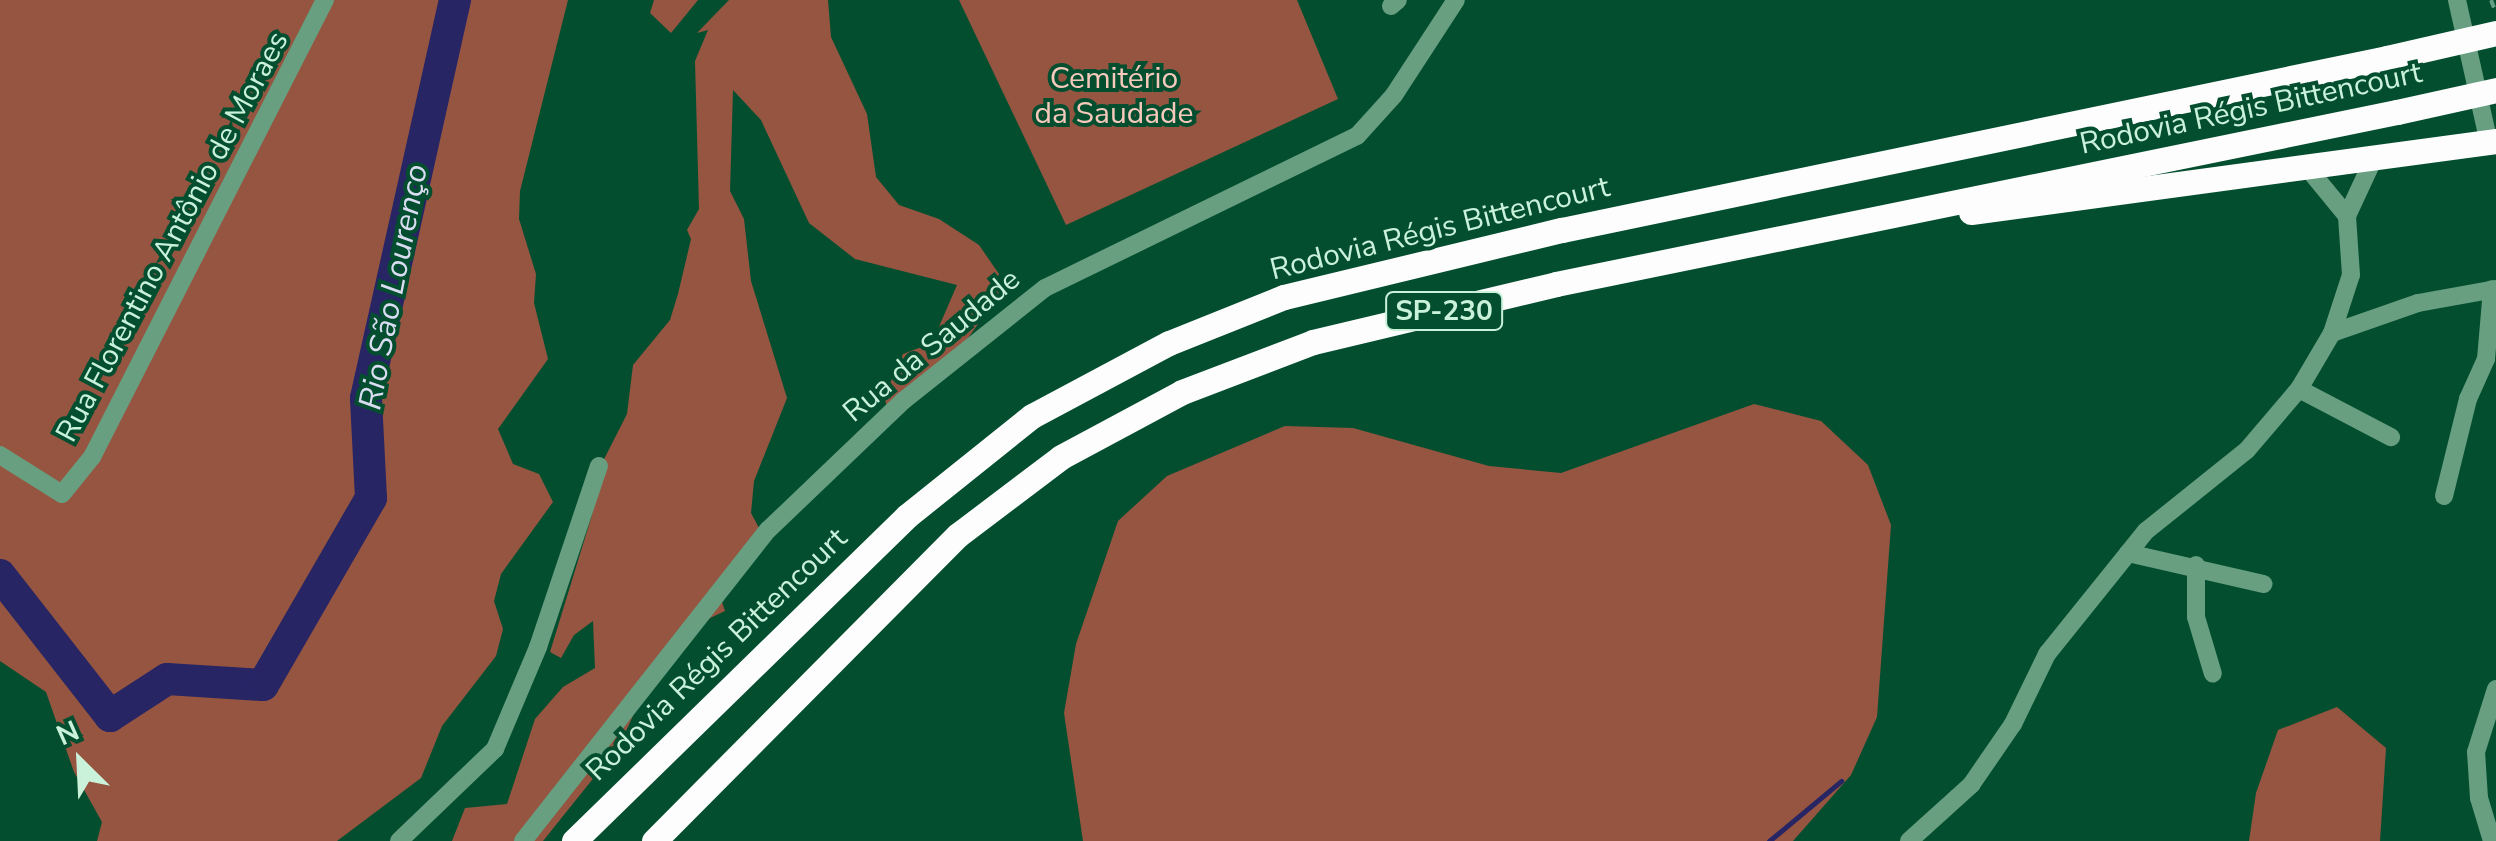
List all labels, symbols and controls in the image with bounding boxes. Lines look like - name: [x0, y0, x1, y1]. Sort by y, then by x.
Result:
- street label: Rua Florentino Antônio de Moraes: [49, 26, 297, 448]
- street label: Rodovia Régis Bittencourt: [2077, 55, 2425, 163]
- park label: Cemitério da Saudade: [1034, 61, 1194, 132]
- water label: Rio São Lourenço: [351, 161, 437, 413]
- street label: Rodovia Régis Bittencourt: [1267, 169, 1613, 289]
- street label: Rua da Saudade: [836, 262, 1028, 430]
- road number: SP-230: [1384, 288, 1504, 334]
- street label: Rodovia Régis Bittencourt: [579, 521, 855, 789]
- north arrow: [30, 711, 130, 811]
- text: N: [50, 712, 85, 755]

